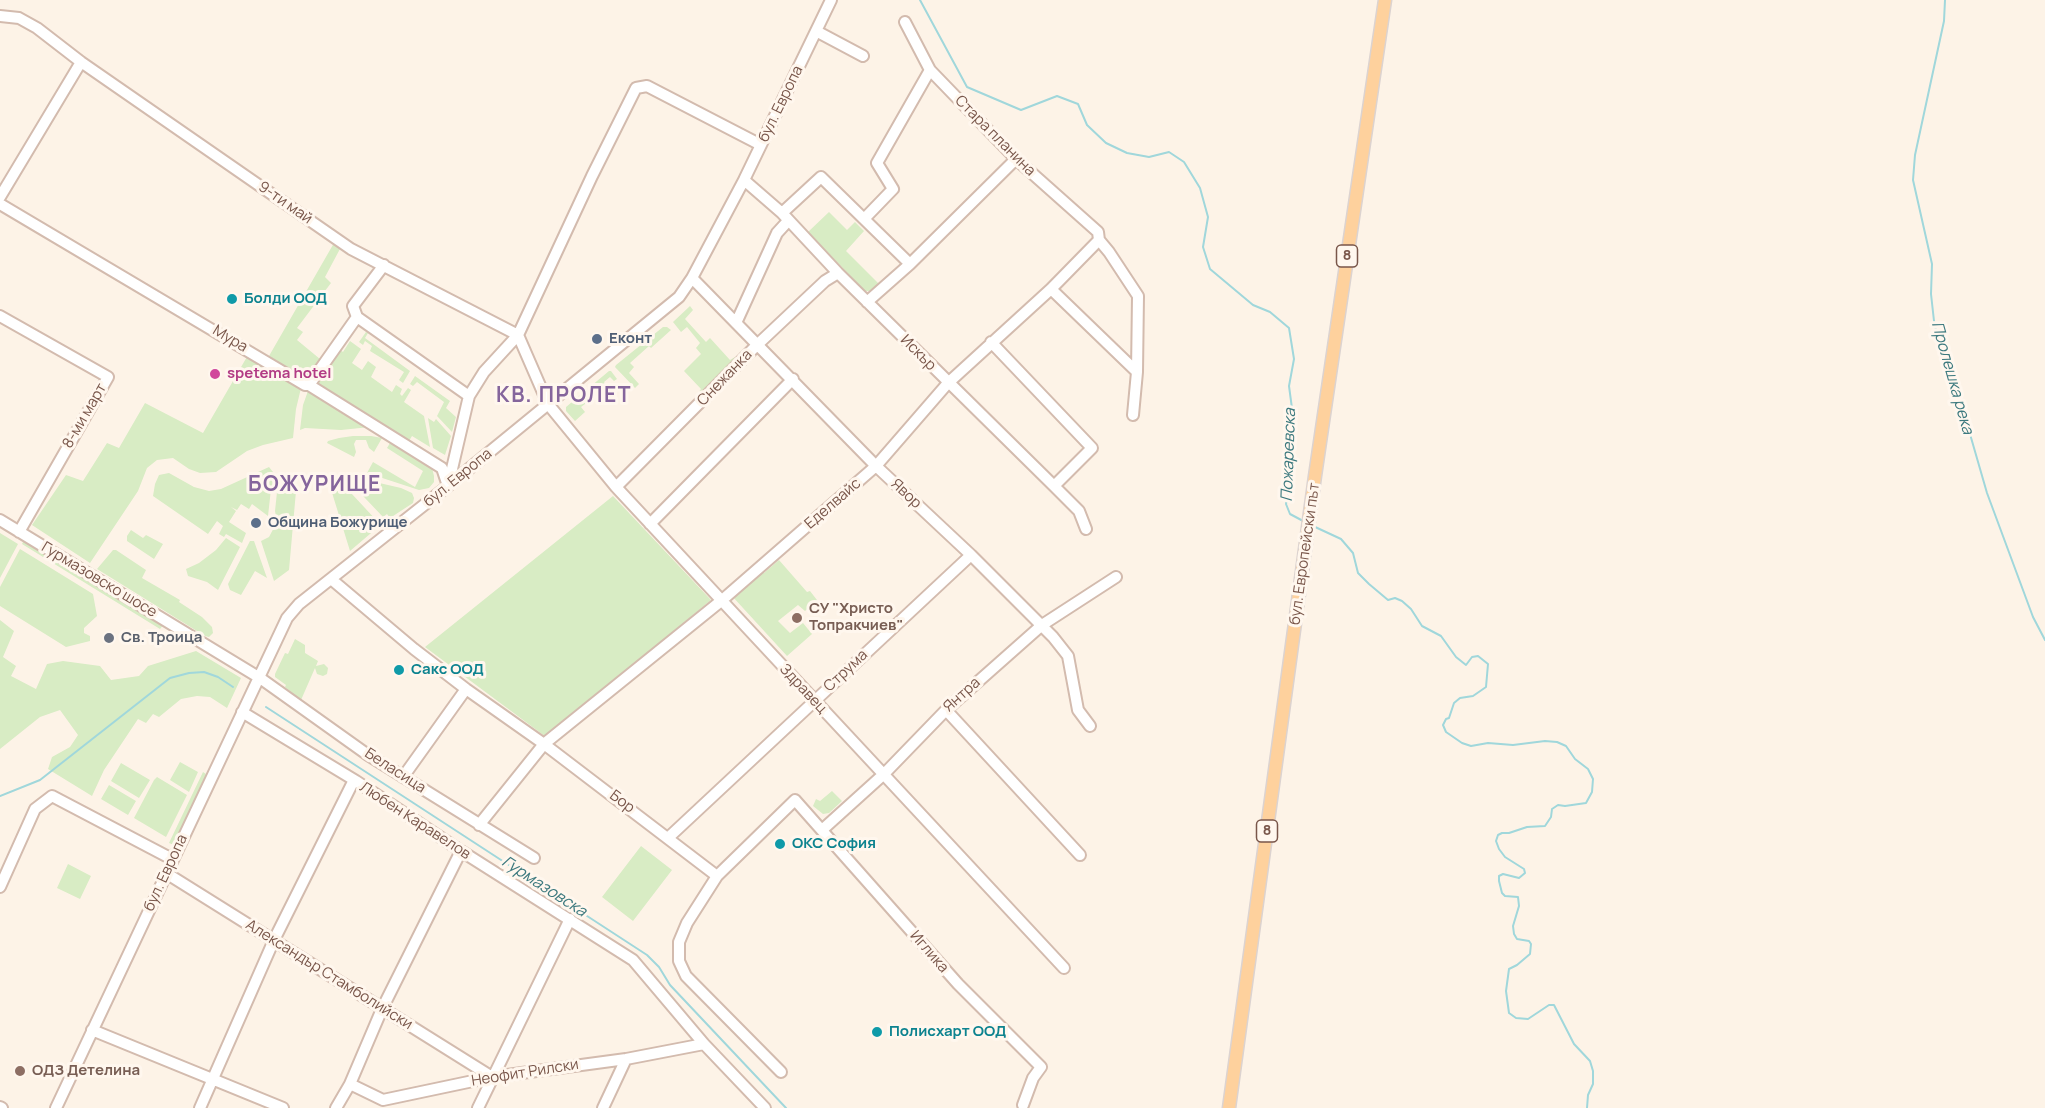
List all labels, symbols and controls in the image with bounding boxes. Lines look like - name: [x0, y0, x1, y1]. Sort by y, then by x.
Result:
- street label: бул. Европа: [755, 63, 807, 145]
- street label: Стара планина: [951, 92, 1039, 180]
- street label: 9-ти май: [254, 178, 316, 228]
- road number: 8: [1336, 245, 1358, 267]
- place label: Болди ООД: [244, 290, 327, 308]
- marker: Болди ООД: [225, 292, 239, 306]
- water label: Пролешка река: [1927, 319, 1977, 437]
- street label: Мура: [209, 322, 251, 356]
- place label: Еконт: [609, 330, 652, 348]
- street label: Искър: [896, 331, 940, 375]
- marker: Еконт: [590, 332, 604, 346]
- street label: Снежанка: [694, 346, 756, 410]
- place label: spetema hotel: [227, 365, 331, 383]
- marker: spetema hotel: [208, 367, 222, 381]
- street label: 8-ми март: [59, 380, 111, 452]
- district label: КВ. ПРОЛЕТ: [496, 383, 632, 409]
- water label: Пожаревска: [1278, 408, 1300, 502]
- street label: бул. Европа: [420, 445, 496, 511]
- district label: БОЖУРИЩЕ: [248, 472, 382, 498]
- street label: Еделвайс: [801, 475, 865, 533]
- street label: Явор: [887, 475, 925, 513]
- street label: бул. Европейски път: [1286, 482, 1324, 626]
- place label: Община Божурище: [268, 514, 408, 532]
- marker: Община Божурище: [249, 516, 263, 530]
- street label: Гурмазовско шосе: [38, 538, 160, 622]
- place label: СУ "Христо Топракчиев": [809, 600, 903, 635]
- marker: СУ "Христо Топракчиев": [790, 611, 804, 625]
- place label: Св. Троица: [121, 629, 202, 647]
- marker: Св. Троица: [102, 631, 116, 645]
- street label: Струма: [820, 646, 872, 696]
- street label: Здравец: [776, 660, 830, 718]
- place label: Сакс ООД: [411, 661, 484, 679]
- marker: Сакс ООД: [392, 663, 406, 677]
- street label: Янтра: [940, 674, 984, 716]
- street label: Беласица: [361, 745, 429, 797]
- street label: Любен Каравелов: [356, 778, 474, 864]
- street label: Бор: [606, 787, 638, 817]
- road number: 8: [1256, 820, 1278, 842]
- street label: бул. Европа: [140, 832, 192, 914]
- place label: ОКС София: [792, 835, 876, 853]
- marker: ОКС София: [773, 837, 787, 851]
- water label: Гурмазовска: [498, 853, 590, 921]
- street label: Александър Стамболийски: [242, 916, 416, 1034]
- street label: Иглика: [906, 927, 952, 977]
- place label: Полисхарт ООД: [889, 1023, 1006, 1041]
- marker: Полисхарт ООД: [870, 1025, 884, 1039]
- street label: Неофит Рилски: [470, 1056, 580, 1090]
- place label: ОДЗ Детелина: [32, 1062, 140, 1080]
- marker: ОДЗ Детелина: [13, 1064, 27, 1078]

